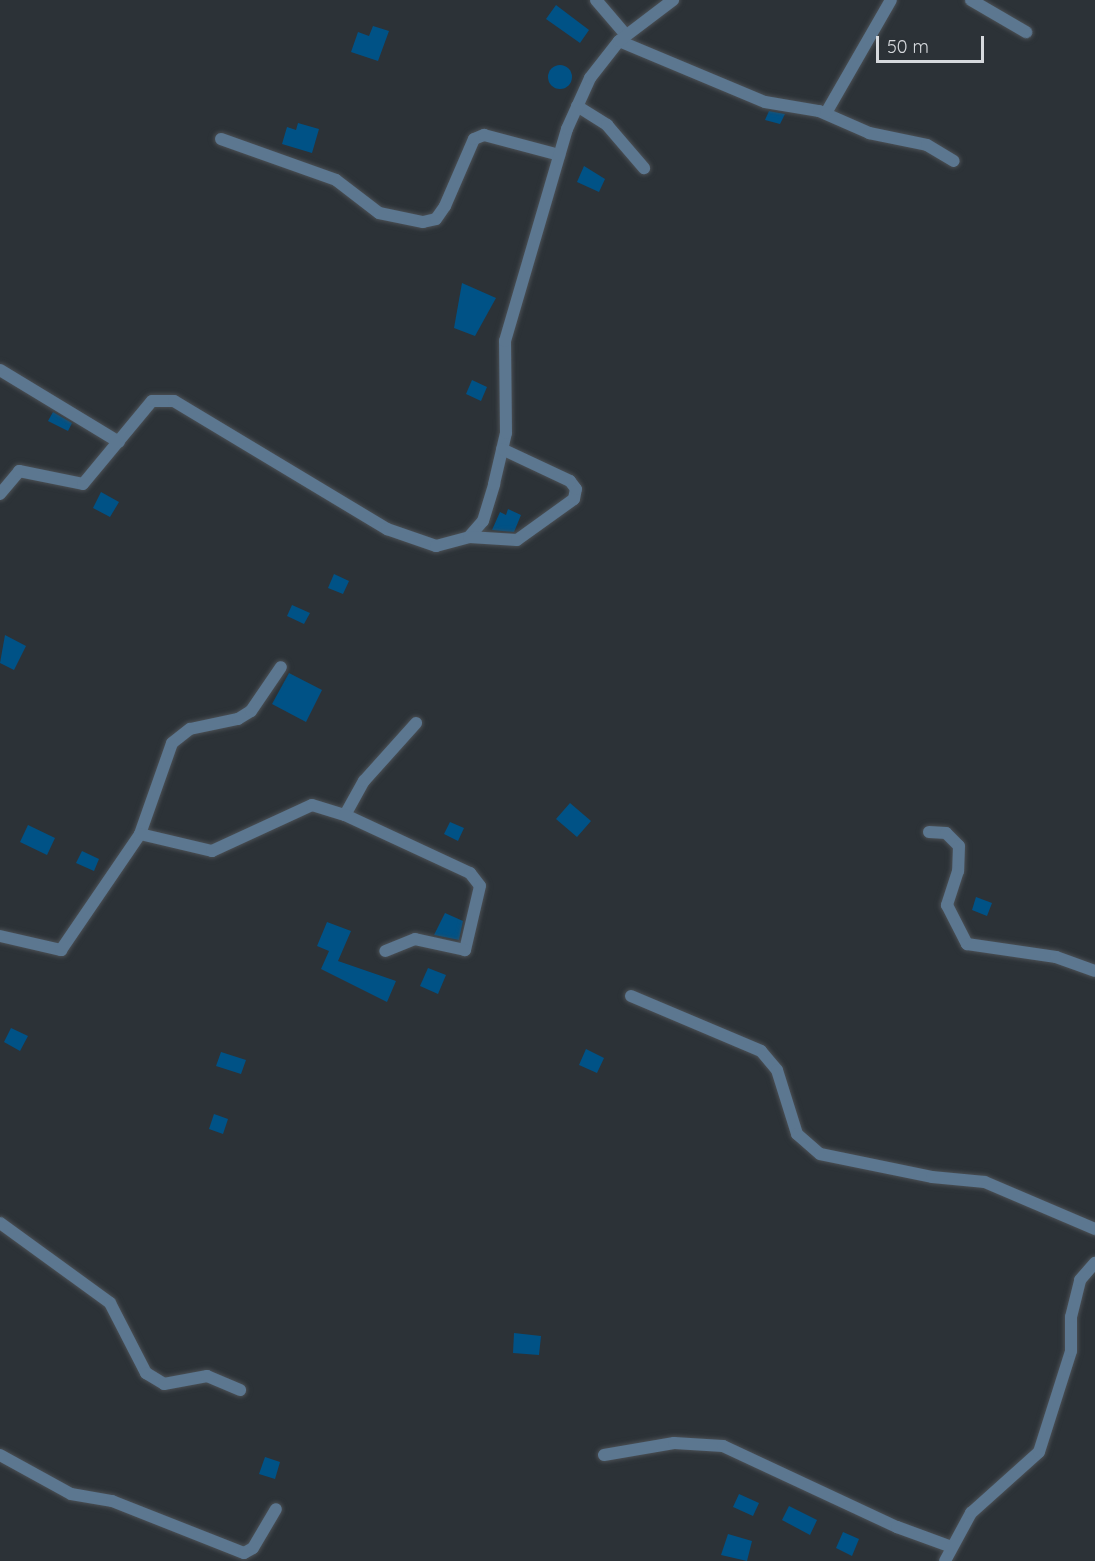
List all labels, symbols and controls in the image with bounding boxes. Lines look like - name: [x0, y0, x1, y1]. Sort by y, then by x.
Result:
- scale bar: [879, 24, 987, 62]
- text: 50 m: [887, 35, 929, 58]

